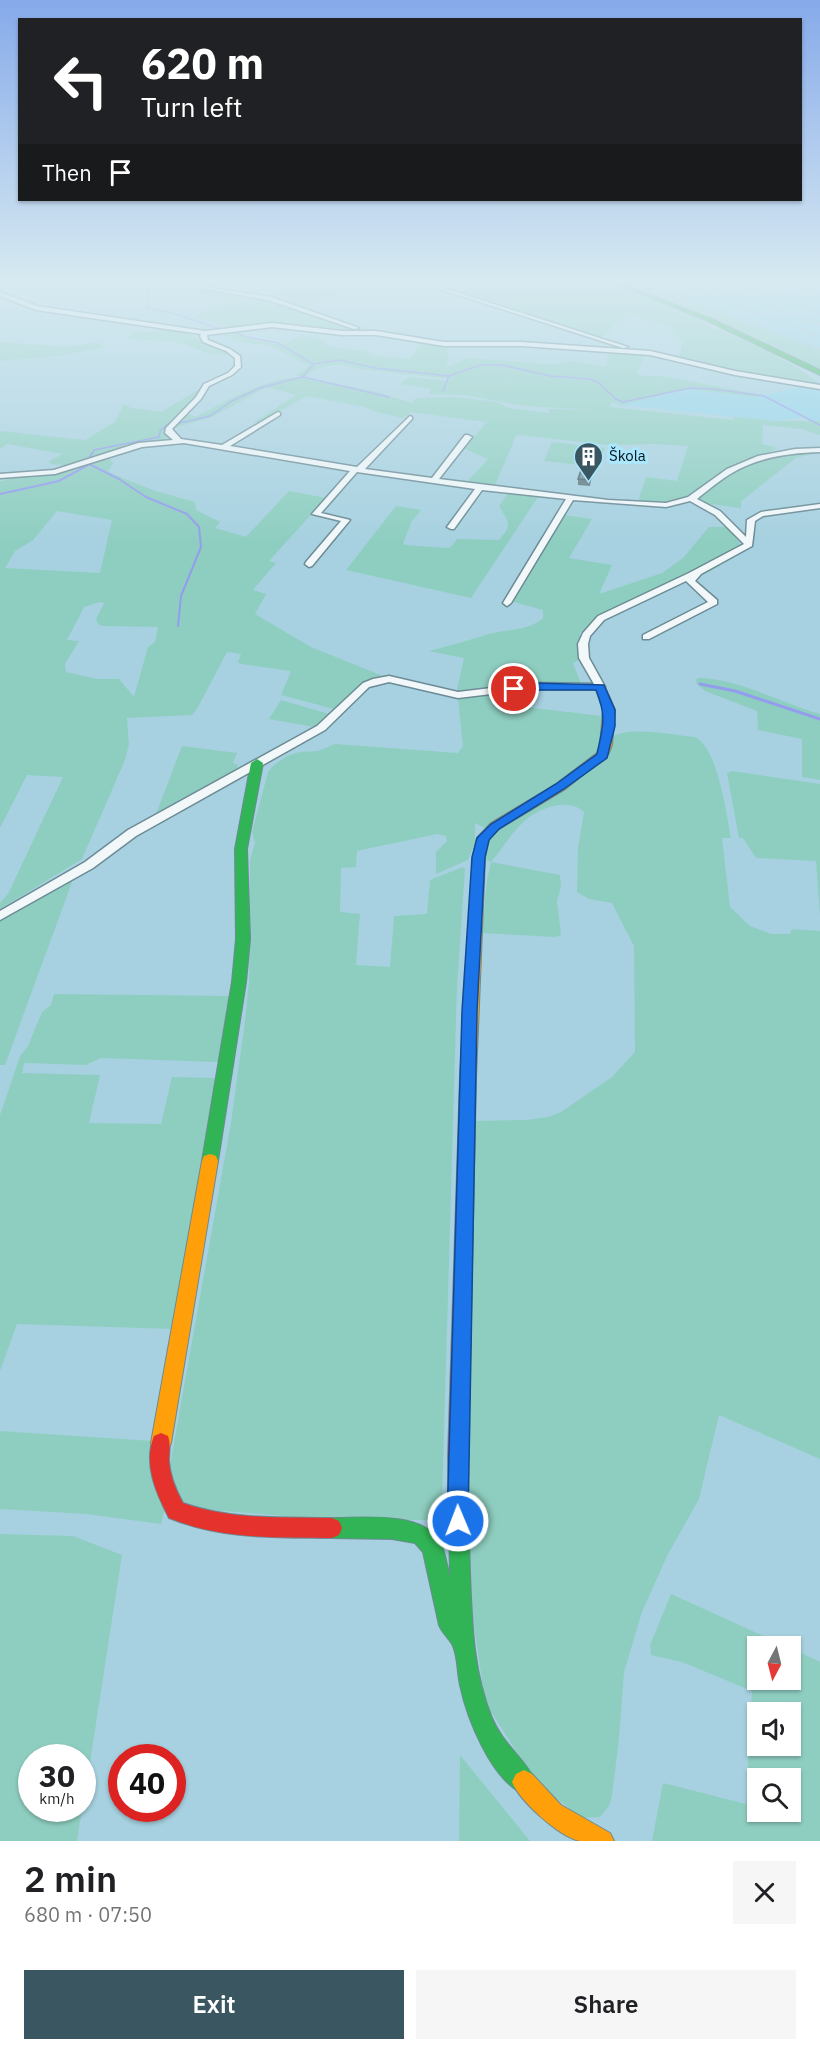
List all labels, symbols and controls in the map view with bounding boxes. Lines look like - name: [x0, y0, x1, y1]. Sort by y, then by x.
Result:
- text: 620 m: [141, 36, 264, 91]
- icon: left: [42, 42, 120, 120]
- text: Turn left: [141, 89, 242, 124]
- icon: arrive: [104, 156, 137, 189]
- text: Then: [42, 158, 92, 187]
- building icon: Škola: [572, 440, 604, 482]
- place label: Škola: [609, 446, 646, 465]
- pin: [488, 663, 539, 714]
- icon: arrive: [497, 672, 530, 705]
- position arrow: [426, 1489, 490, 1553]
- north arrow: [747, 1636, 801, 1690]
- map controls: [747, 1636, 801, 1822]
- button: sound: [747, 1702, 801, 1756]
- speed limit sign: 40: [108, 1744, 186, 1822]
- text: 30: [39, 1756, 75, 1795]
- button: search: [747, 1768, 801, 1822]
- text: km/h: [39, 1789, 75, 1808]
- text: 2 min: [24, 1855, 117, 1902]
- button: close: [733, 1861, 796, 1924]
- text: 680 m · 07:50: [24, 1901, 152, 1928]
- button: Exit: [24, 1970, 404, 2039]
- button: Share: [416, 1970, 796, 2039]

